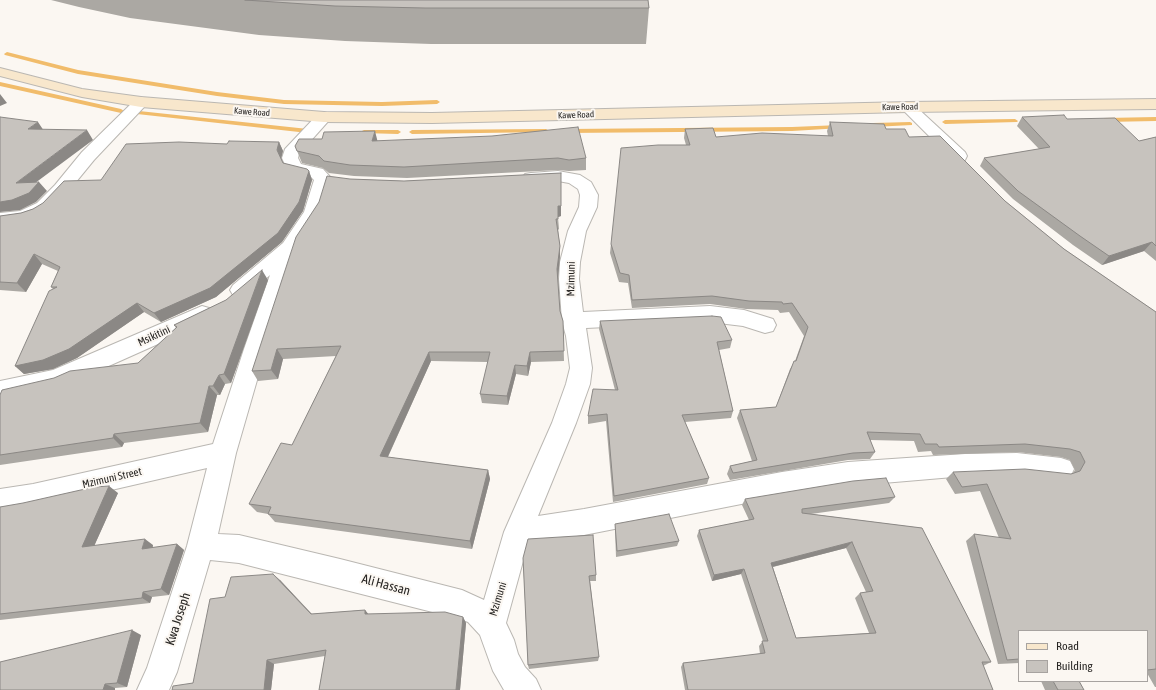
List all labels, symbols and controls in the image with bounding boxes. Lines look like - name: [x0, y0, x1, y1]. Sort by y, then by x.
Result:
- street label: Kawe Road: [882, 101, 918, 113]
- street label: Kawe Road: [234, 105, 270, 119]
- street label: Kawe Road: [558, 109, 594, 121]
- street label: Mzimuni: [564, 261, 578, 297]
- street label: Msikitini: [136, 323, 172, 349]
- street label: Mzimuni Street: [81, 465, 143, 491]
- street label: Ali Hassan: [360, 571, 412, 599]
- street label: Mzimuni: [487, 580, 509, 618]
- street label: Kwa Joseph: [162, 591, 194, 647]
- legend: [1018, 630, 1148, 682]
- text: Road: [1056, 639, 1079, 653]
- text: Building: [1056, 659, 1093, 673]

